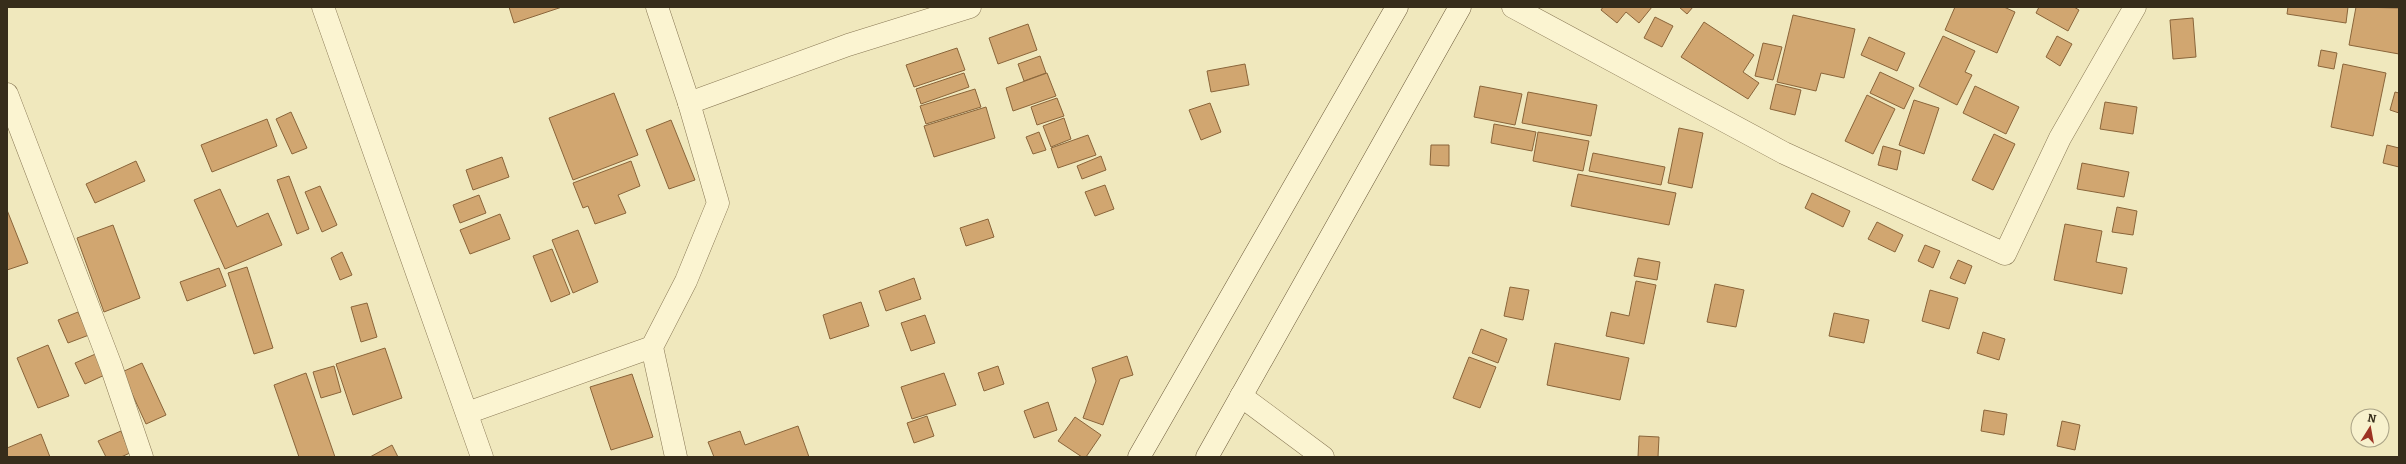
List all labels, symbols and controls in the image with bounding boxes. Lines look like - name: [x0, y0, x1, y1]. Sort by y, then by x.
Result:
- north arrow: [2350, 408, 2390, 448]
- text: N: [2366, 411, 2378, 426]

